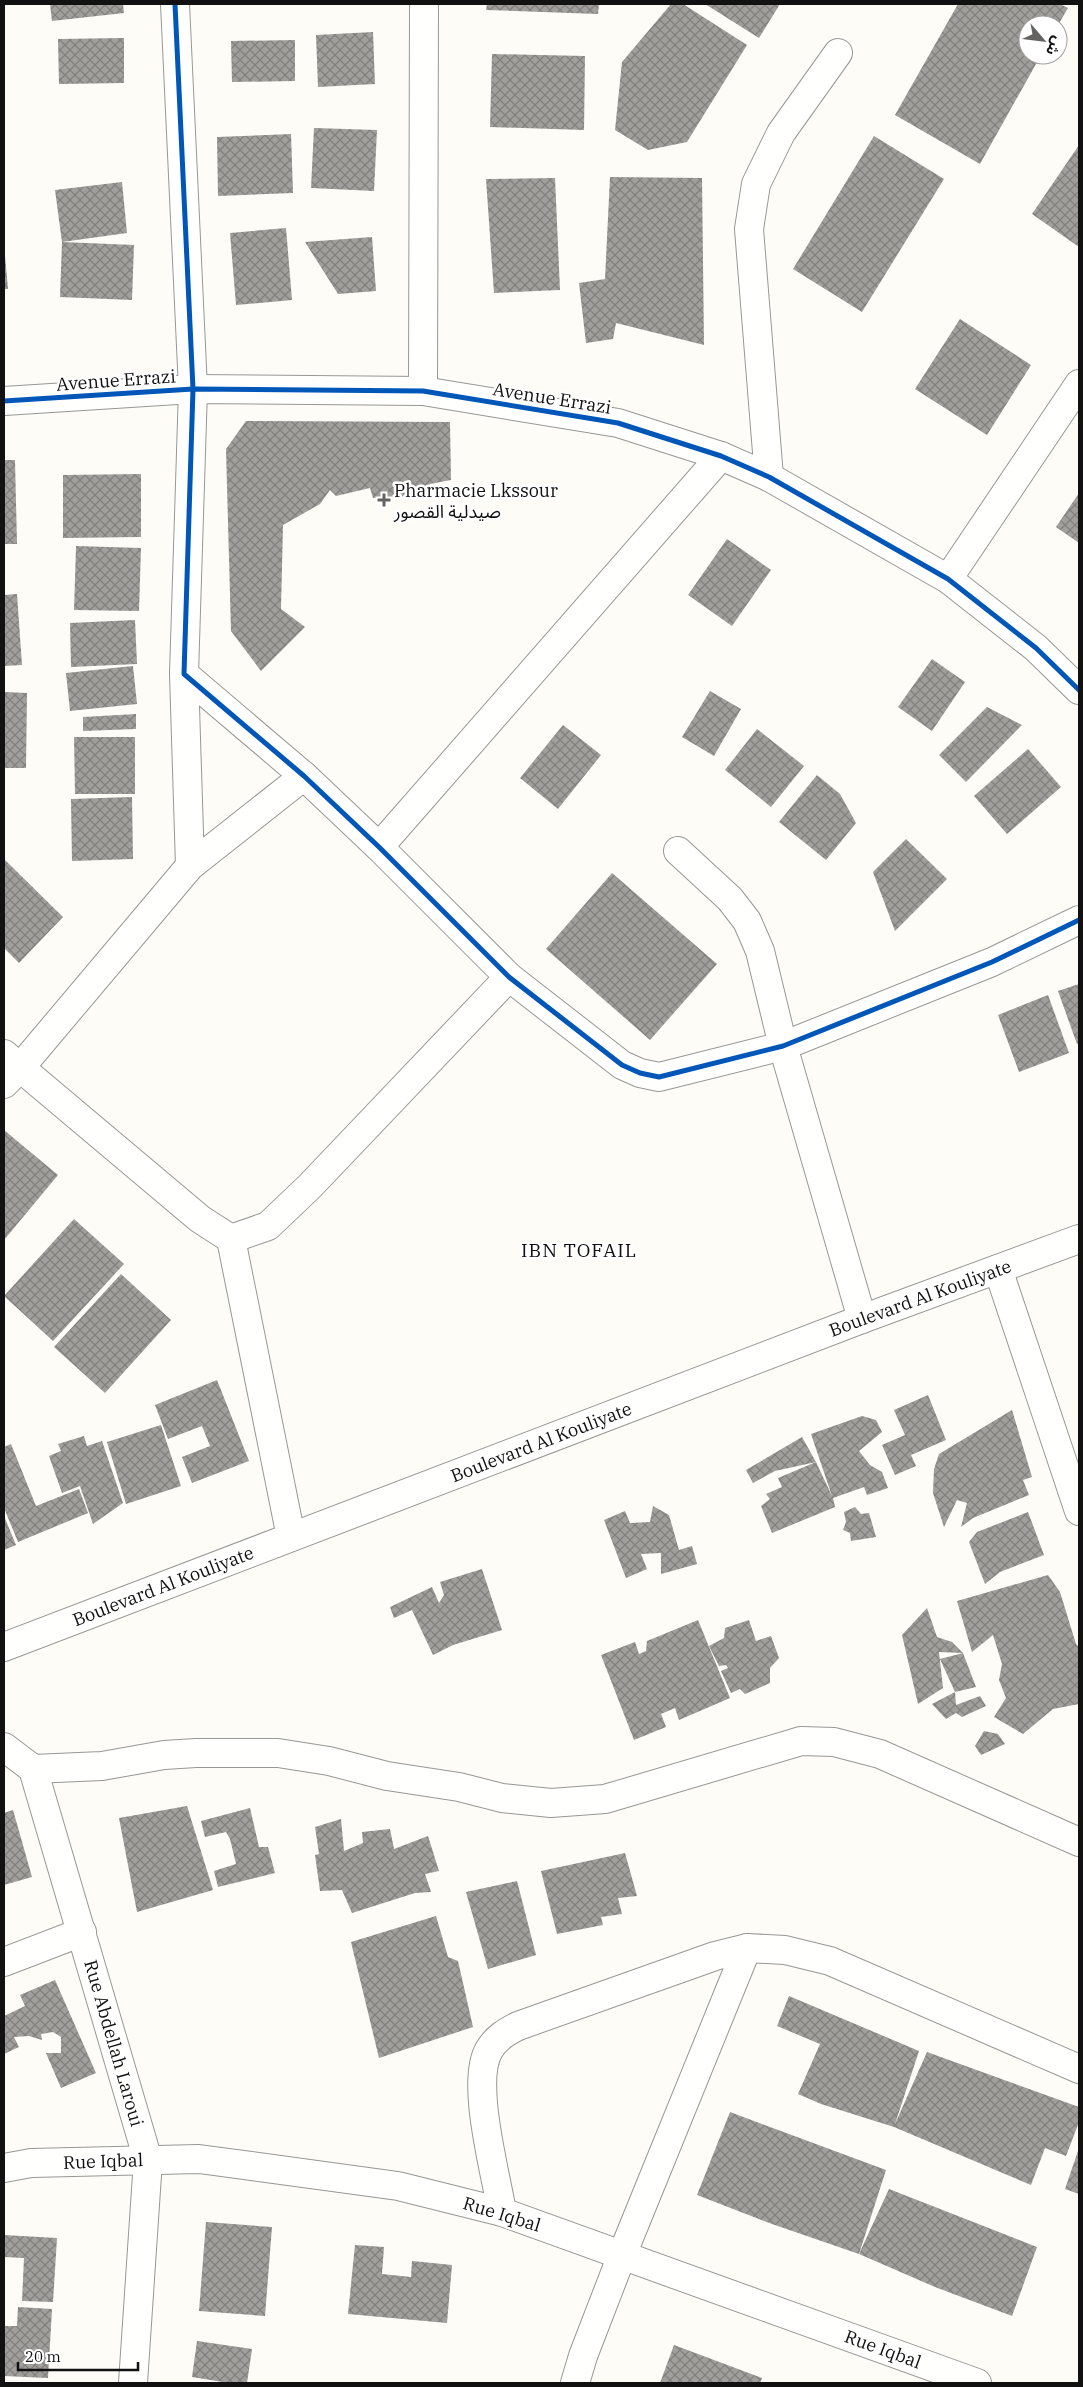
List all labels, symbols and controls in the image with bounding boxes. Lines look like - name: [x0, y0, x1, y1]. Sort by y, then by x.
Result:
- north arrow: [1018, 15, 1068, 65]
- text: ش: [1042, 33, 1067, 59]
- street label: Avenue Errazi: [56, 364, 177, 396]
- street label: Avenue Errazi: [491, 377, 613, 419]
- place label: Pharmacie Lkssour صيدلية القصور: [393, 479, 558, 523]
- marker: Pharmacie Lkssour صيدلية القصور: [378, 494, 390, 506]
- district label: IBN TOFAIL: [521, 1238, 637, 1262]
- street label: Boulevard Al Kouliyate: [826, 1254, 1014, 1342]
- street label: Boulevard Al Kouliyate: [447, 1397, 635, 1487]
- street label: Boulevard Al Kouliyate: [69, 1541, 257, 1631]
- street label: Rue Abdellah Laroui: [79, 1957, 149, 2129]
- street label: Rue Iqbal: [63, 2148, 143, 2174]
- street label: Rue Iqbal: [460, 2191, 544, 2237]
- street label: Rue Iqbal: [841, 2324, 925, 2374]
- scale bar: [18, 2340, 138, 2372]
- text: 20 m: [25, 2347, 61, 2366]

